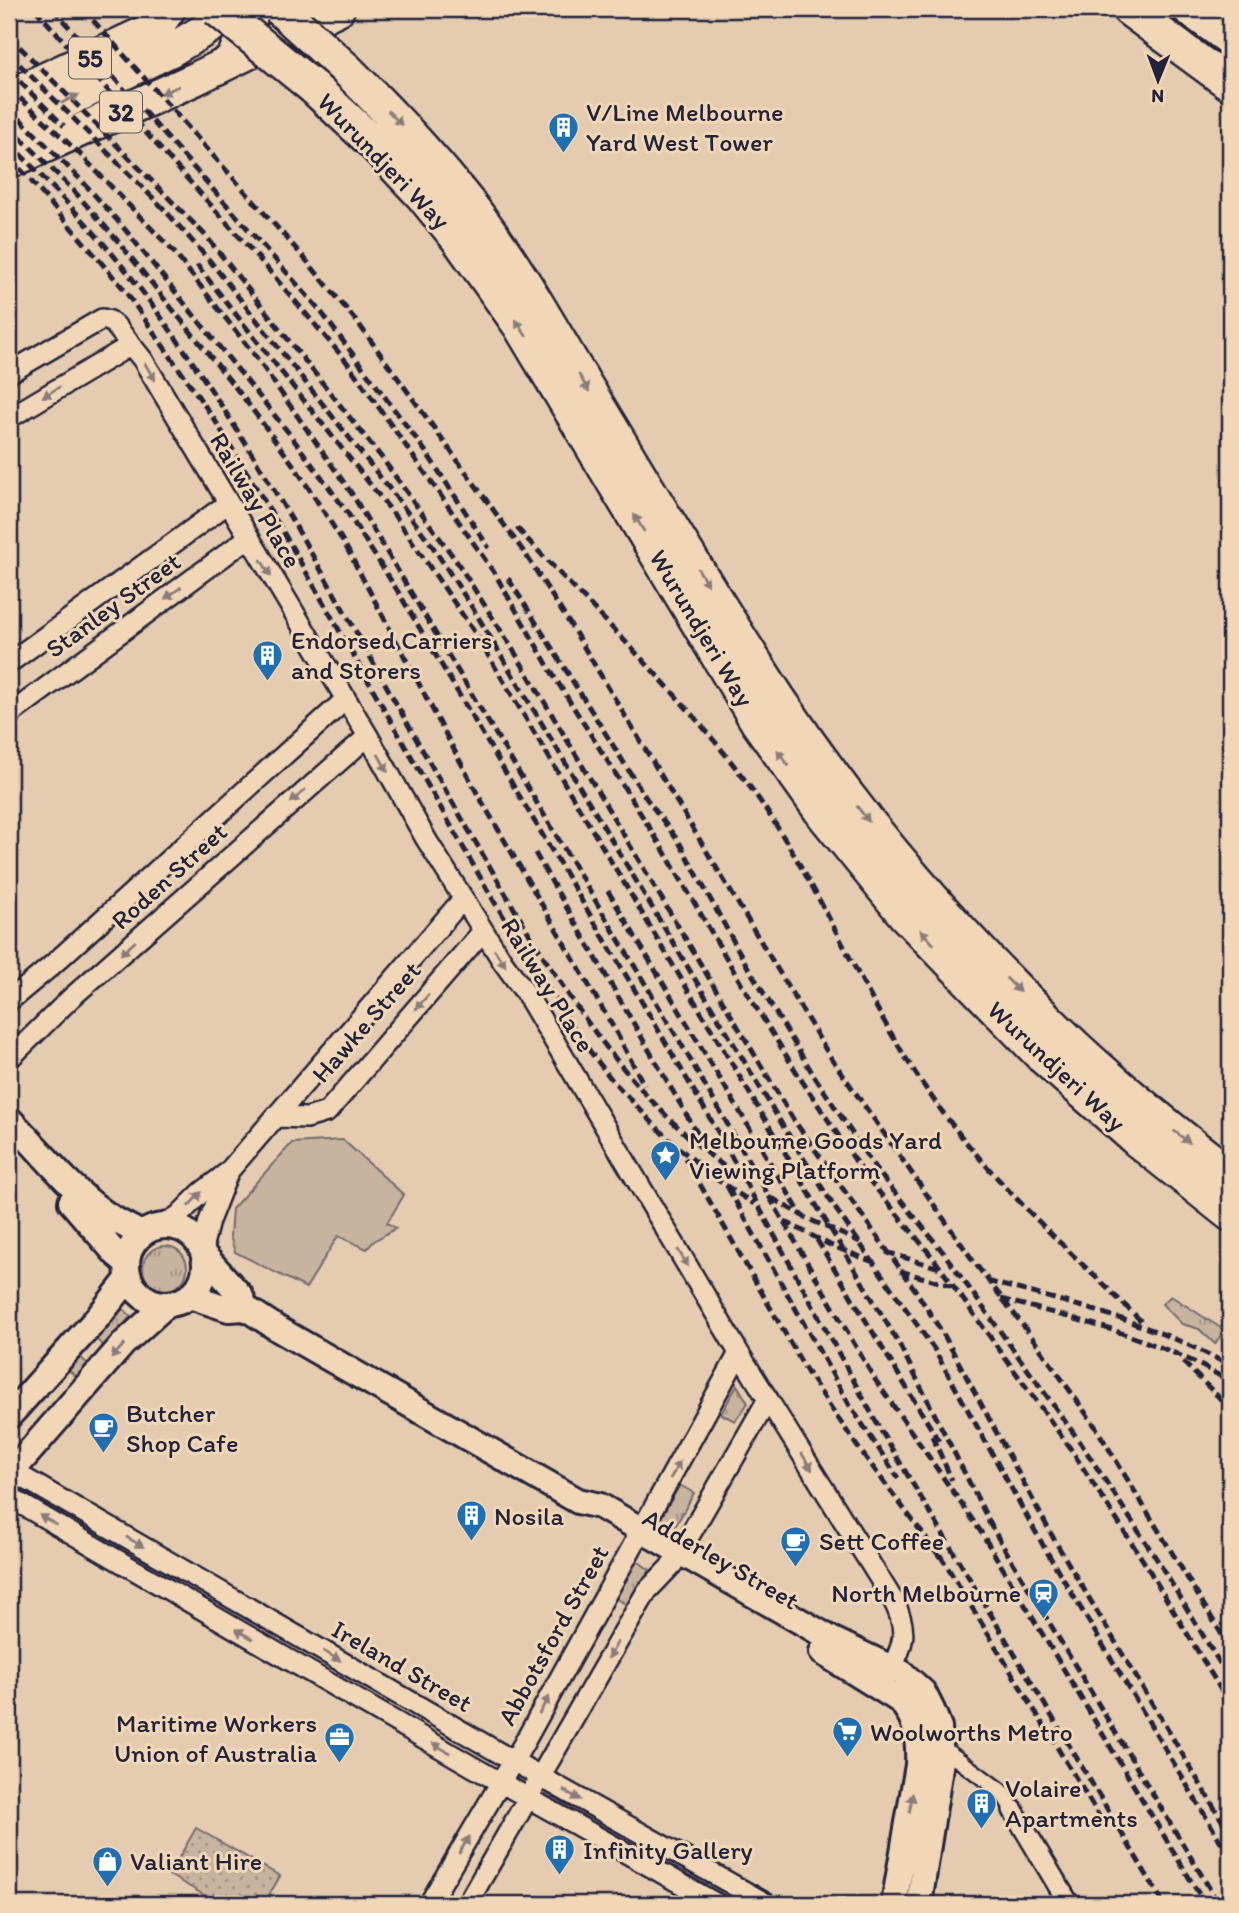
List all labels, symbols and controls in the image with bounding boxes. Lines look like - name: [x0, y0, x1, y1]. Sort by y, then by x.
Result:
- road number: 55: [69, 38, 111, 78]
- north arrow: [1124, 46, 1194, 116]
- one-way arrow: [160, 84, 180, 96]
- text: N: [1151, 85, 1164, 108]
- street label: Wurundjeri Way: [311, 86, 457, 236]
- road number: 32: [100, 92, 142, 132]
- one-way arrow: [60, 94, 80, 105]
- place label: V/Line Melbourne Yard West Tower: [586, 96, 784, 158]
- one-way arrow: [387, 110, 404, 127]
- building icon: V/Line Melbourne Yard West Tower: [546, 110, 580, 154]
- one-way arrow: [514, 319, 527, 338]
- one-way arrow: [144, 363, 157, 382]
- one-way arrow: [577, 373, 590, 392]
- one-way arrow: [42, 386, 61, 399]
- street label: Railway Place: [203, 426, 309, 574]
- one-way arrow: [633, 513, 645, 532]
- street label: Wurundjeri Way: [643, 544, 761, 712]
- street label: Stanley Street: [39, 545, 187, 665]
- one-way arrow: [260, 559, 272, 578]
- one-way arrow: [696, 567, 709, 586]
- one-way arrow: [164, 586, 183, 600]
- place label: Endorsed Carriers and Storers: [291, 624, 493, 686]
- building icon: Endorsed Carriers and Storers: [251, 638, 285, 682]
- one-way arrow: [776, 749, 790, 767]
- one-way arrow: [377, 753, 389, 773]
- one-way arrow: [290, 788, 307, 804]
- one-way arrow: [856, 805, 871, 823]
- street label: Roden Street: [105, 816, 234, 936]
- street label: Railway Place: [494, 912, 602, 1058]
- one-way arrow: [919, 929, 935, 946]
- one-way arrow: [120, 939, 137, 955]
- one-way arrow: [494, 948, 507, 968]
- street label: Hawke Street: [305, 955, 427, 1089]
- one-way arrow: [1005, 976, 1021, 993]
- one-way arrow: [415, 993, 430, 1010]
- street label: Wurundjeri Way: [981, 994, 1133, 1138]
- place label: Melbourne Goods Yard Viewing Platform: [689, 1124, 942, 1186]
- one-way arrow: [1173, 1130, 1191, 1145]
- place icon: Melbourne Goods Yard Viewing Platform: [649, 1138, 683, 1182]
- one-way arrow: [187, 1191, 203, 1208]
- one-way arrow: [677, 1249, 689, 1268]
- one-way arrow: [110, 1342, 126, 1359]
- place label: Butcher Shop Cafe: [126, 1397, 238, 1459]
- cafe icon: Butcher Shop Cafe: [86, 1411, 120, 1455]
- one-way arrow: [801, 1453, 814, 1472]
- one-way arrow: [669, 1460, 681, 1480]
- building icon: Nosila: [454, 1499, 488, 1543]
- place label: Nosila: [494, 1500, 564, 1532]
- street label: Adderley Street: [637, 1501, 805, 1617]
- one-way arrow: [38, 1514, 57, 1526]
- cafe icon: Sett Coffee: [779, 1524, 813, 1568]
- place label: Sett Coffee: [819, 1525, 944, 1557]
- one-way arrow: [125, 1536, 145, 1548]
- street label: Abbotsford Street: [490, 1539, 616, 1731]
- station icon: North Melbourne: [1027, 1576, 1061, 1620]
- place label: North Melbourne: [831, 1577, 1021, 1609]
- street label: Ireland Street: [326, 1613, 478, 1719]
- one-way arrow: [235, 1628, 254, 1640]
- one-way arrow: [607, 1641, 619, 1660]
- one-way arrow: [322, 1650, 342, 1662]
- one-way arrow: [538, 1695, 550, 1715]
- place label: Maritime Workers Union of Australia: [114, 1707, 317, 1769]
- supermarket icon: Woolworths Metro: [830, 1715, 864, 1759]
- place label: Woolworths Metro: [870, 1716, 1073, 1748]
- office icon: Maritime Workers Union of Australia: [323, 1721, 357, 1765]
- one-way arrow: [432, 1742, 451, 1754]
- place label: Volaire Apartments: [1005, 1772, 1138, 1834]
- building icon: Volaire Apartments: [965, 1786, 999, 1830]
- one-way arrow: [562, 1789, 582, 1801]
- one-way arrow: [906, 1791, 917, 1813]
- building icon: Infinity Gallery: [543, 1833, 577, 1877]
- place label: Infinity Gallery: [583, 1834, 753, 1866]
- one-way arrow: [457, 1836, 470, 1855]
- shop icon: Valiant Hire: [90, 1844, 124, 1888]
- place label: Valiant Hire: [130, 1845, 262, 1877]

